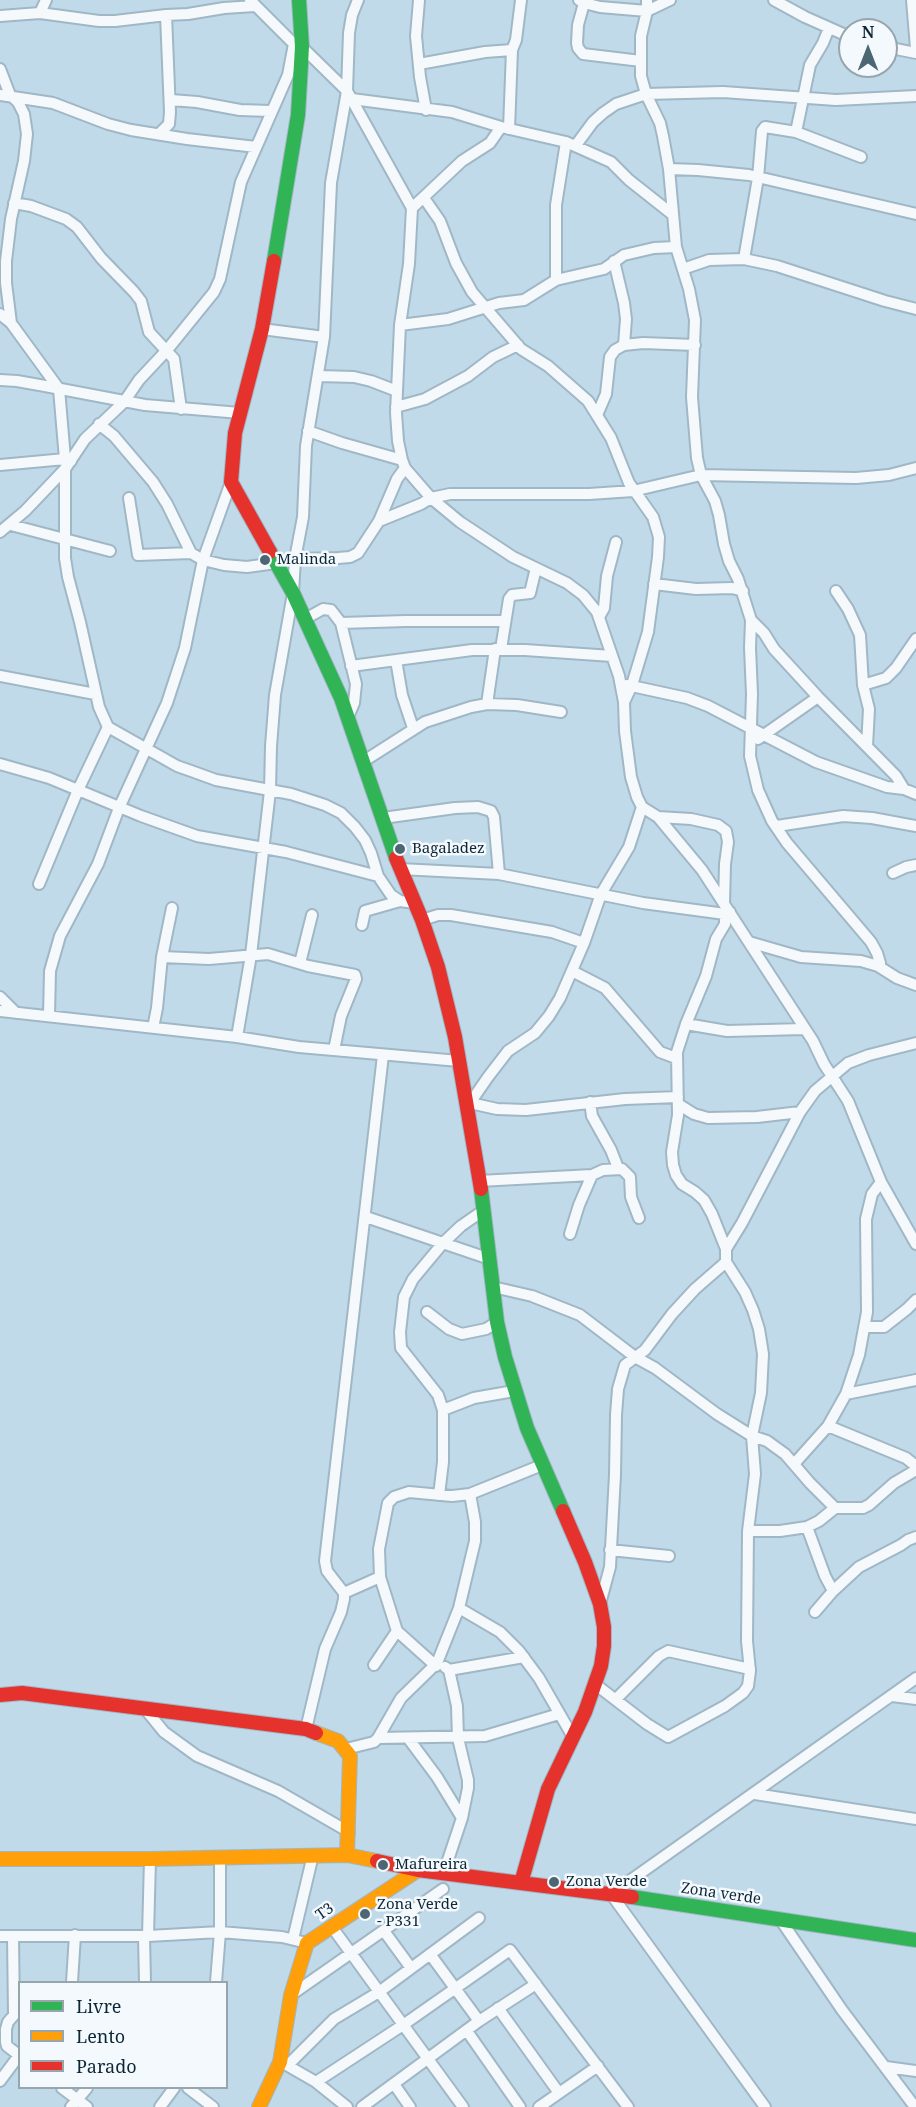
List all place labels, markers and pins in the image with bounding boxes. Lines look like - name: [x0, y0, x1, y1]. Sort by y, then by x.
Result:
- place label: Malinda: [277, 551, 336, 569]
- marker: Malinda: [258, 553, 272, 567]
- place label: Bagaladez: [412, 840, 485, 858]
- marker: Bagaladez: [393, 842, 407, 856]
- place label: Mafureira: [395, 1856, 468, 1874]
- marker: Mafureira: [376, 1858, 390, 1872]
- place label: Zona Verde: [566, 1873, 647, 1891]
- marker: Zona Verde: [547, 1875, 561, 1889]
- place label: Zona Verde - P331: [377, 1896, 458, 1931]
- marker: Zona Verde - P331: [358, 1907, 372, 1921]

